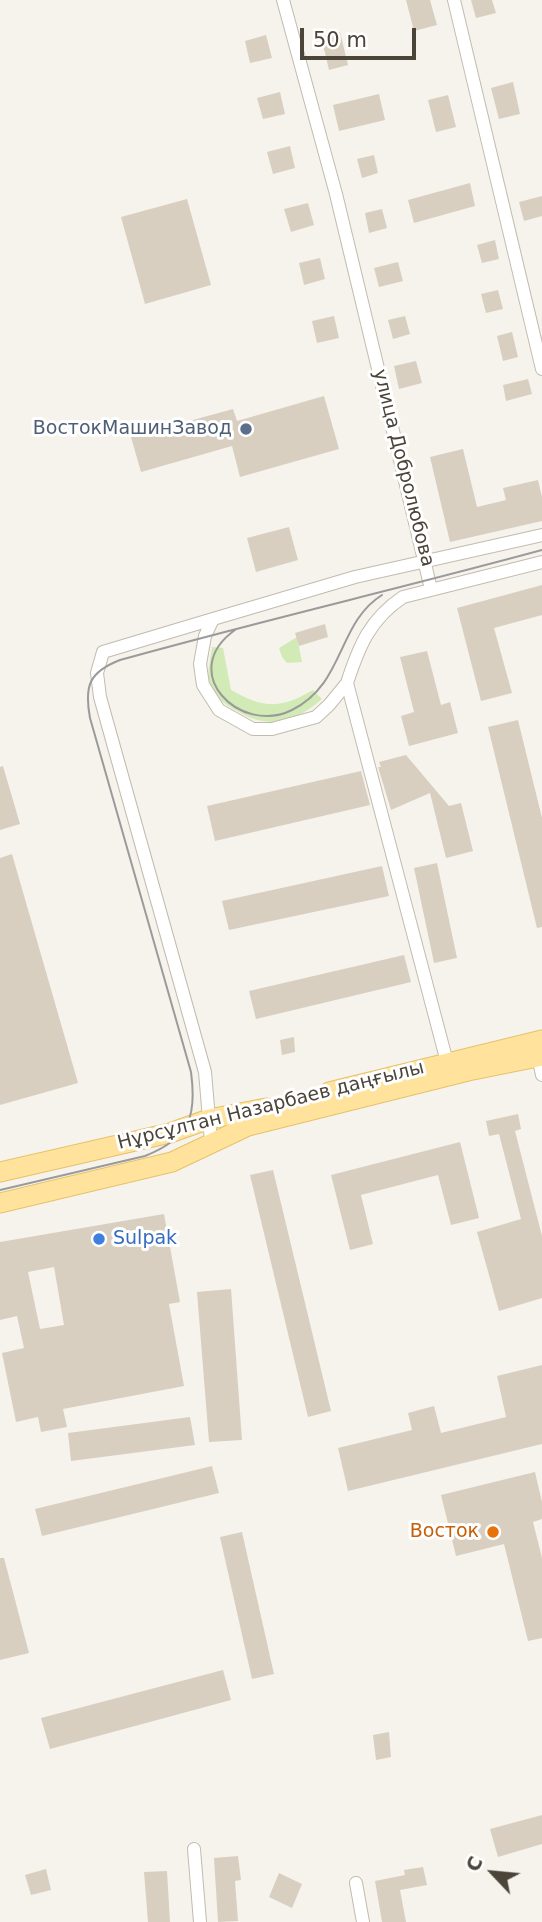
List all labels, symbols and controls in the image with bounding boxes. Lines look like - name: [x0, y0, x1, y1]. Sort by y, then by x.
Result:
- scale bar: [304, 14, 420, 58]
- text: 50 m: [313, 28, 367, 52]
- street label: улица Добролюбова: [367, 367, 439, 569]
- place label: ВостокМашинЗавод: [33, 418, 232, 440]
- marker: ВостокМашинЗавод: [238, 421, 254, 437]
- street label: Нұрсұлтан Назарбаев даңғылы: [115, 1057, 427, 1155]
- place label: Sulpak: [113, 1228, 177, 1250]
- marker: Sulpak: [91, 1231, 107, 1247]
- place label: Восток: [410, 1521, 479, 1543]
- marker: Восток: [485, 1524, 501, 1540]
- north arrow: [458, 1838, 528, 1908]
- text: С: [461, 1853, 487, 1875]

